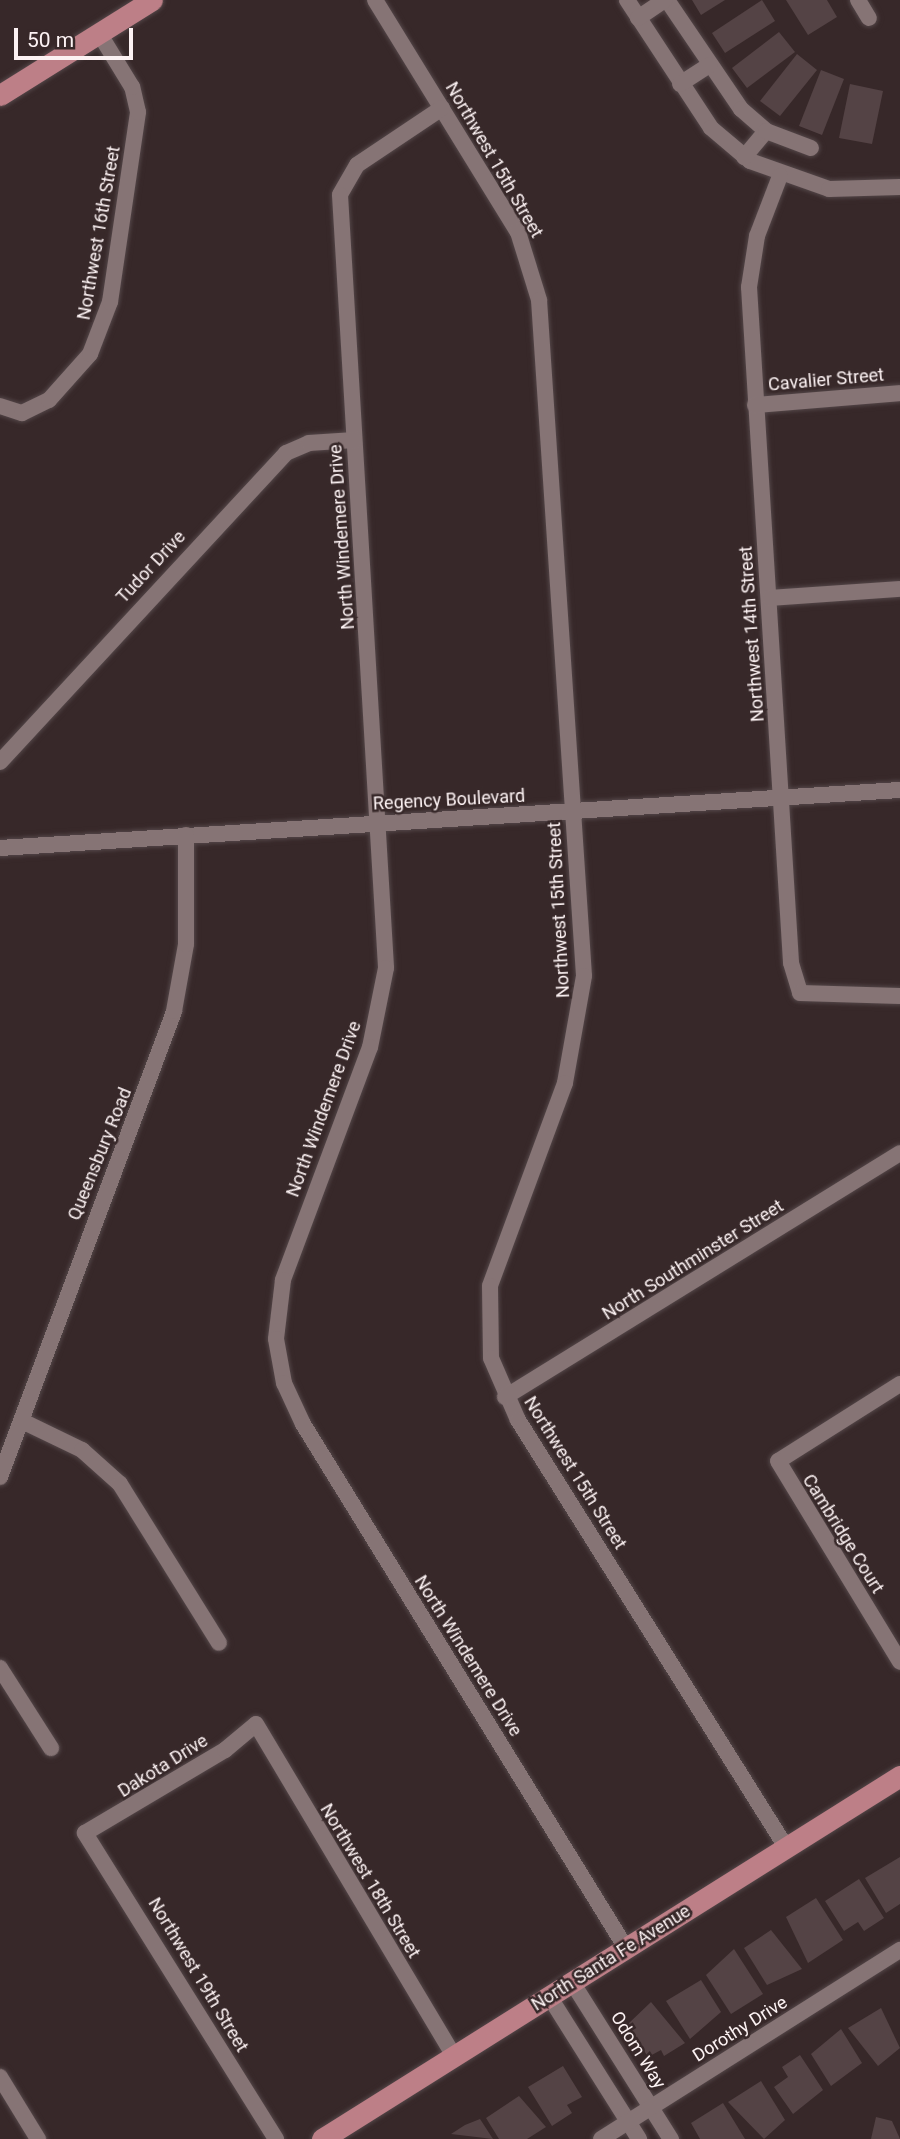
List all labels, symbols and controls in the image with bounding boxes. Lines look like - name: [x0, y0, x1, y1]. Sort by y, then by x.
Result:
- scale bar: [18, 14, 136, 58]
- text: 50 m: [27, 28, 74, 52]
- street label: Northwest 15th Street: [441, 78, 547, 242]
- street label: Northwest 16th Street: [73, 144, 125, 322]
- street label: Cavalier Street: [767, 364, 885, 396]
- street label: North Windemere Drive: [325, 444, 359, 630]
- street label: Tudor Drive: [112, 526, 190, 608]
- street label: Northwest 14th Street: [735, 545, 769, 723]
- street label: Regency Boulevard: [372, 785, 526, 815]
- street label: Northwest 15th Street: [544, 821, 574, 999]
- street label: North Windemere Drive: [282, 1018, 366, 1200]
- street label: Queensbury Road: [64, 1084, 136, 1224]
- street label: North Southminster Street: [598, 1195, 788, 1325]
- street label: Northwest 15th Street: [519, 1393, 631, 1553]
- street label: Cambridge Court: [798, 1470, 888, 1598]
- street label: North Windemere Drive: [410, 1572, 526, 1740]
- street label: Dakota Drive: [114, 1730, 212, 1802]
- street label: Northwest 18th Street: [315, 1800, 425, 1962]
- street label: Northwest 19th Street: [143, 1894, 253, 2056]
- street label: North Santa Fe Avenue: [528, 1900, 694, 2016]
- street label: Dorothy Drive: [689, 1991, 791, 2067]
- street label: Odom Way: [606, 2007, 670, 2093]

